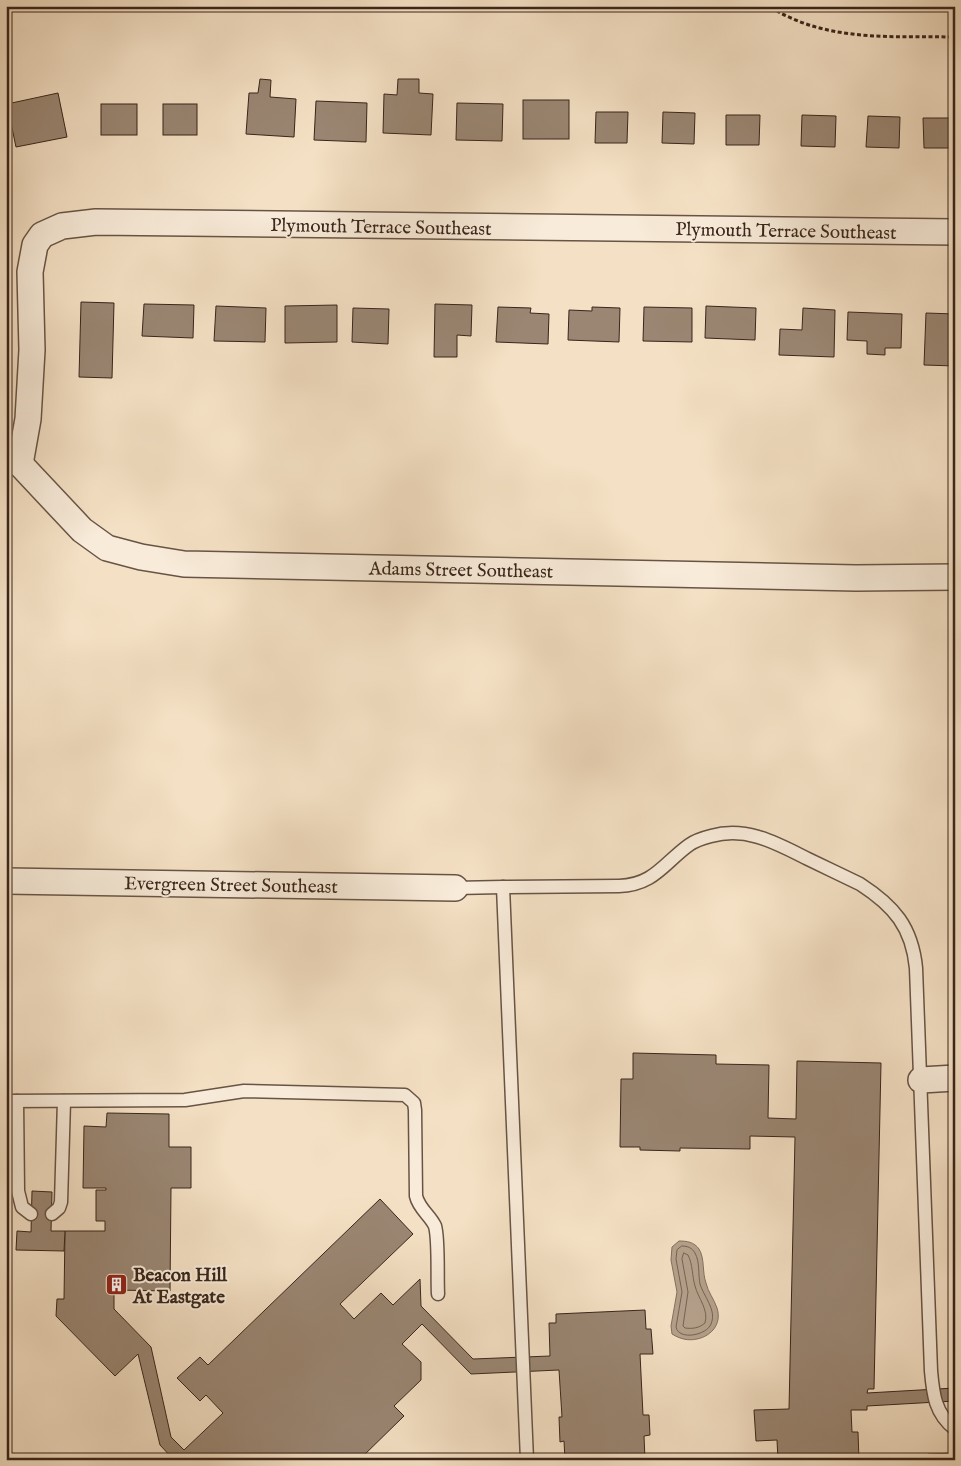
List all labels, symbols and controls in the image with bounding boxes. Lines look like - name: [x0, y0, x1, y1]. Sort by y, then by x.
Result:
- street label: Plymouth Terrace Southeast: [270, 214, 492, 242]
- street label: Plymouth Terrace Southeast: [675, 218, 897, 246]
- street label: Adams Street Southeast: [368, 557, 554, 585]
- street label: Evergreen Street Southeast: [124, 872, 339, 900]
- place label: Beacon Hill At Eastgate: [132, 1264, 228, 1310]
- building icon: Beacon Hill At Eastgate: [105, 1273, 129, 1297]

